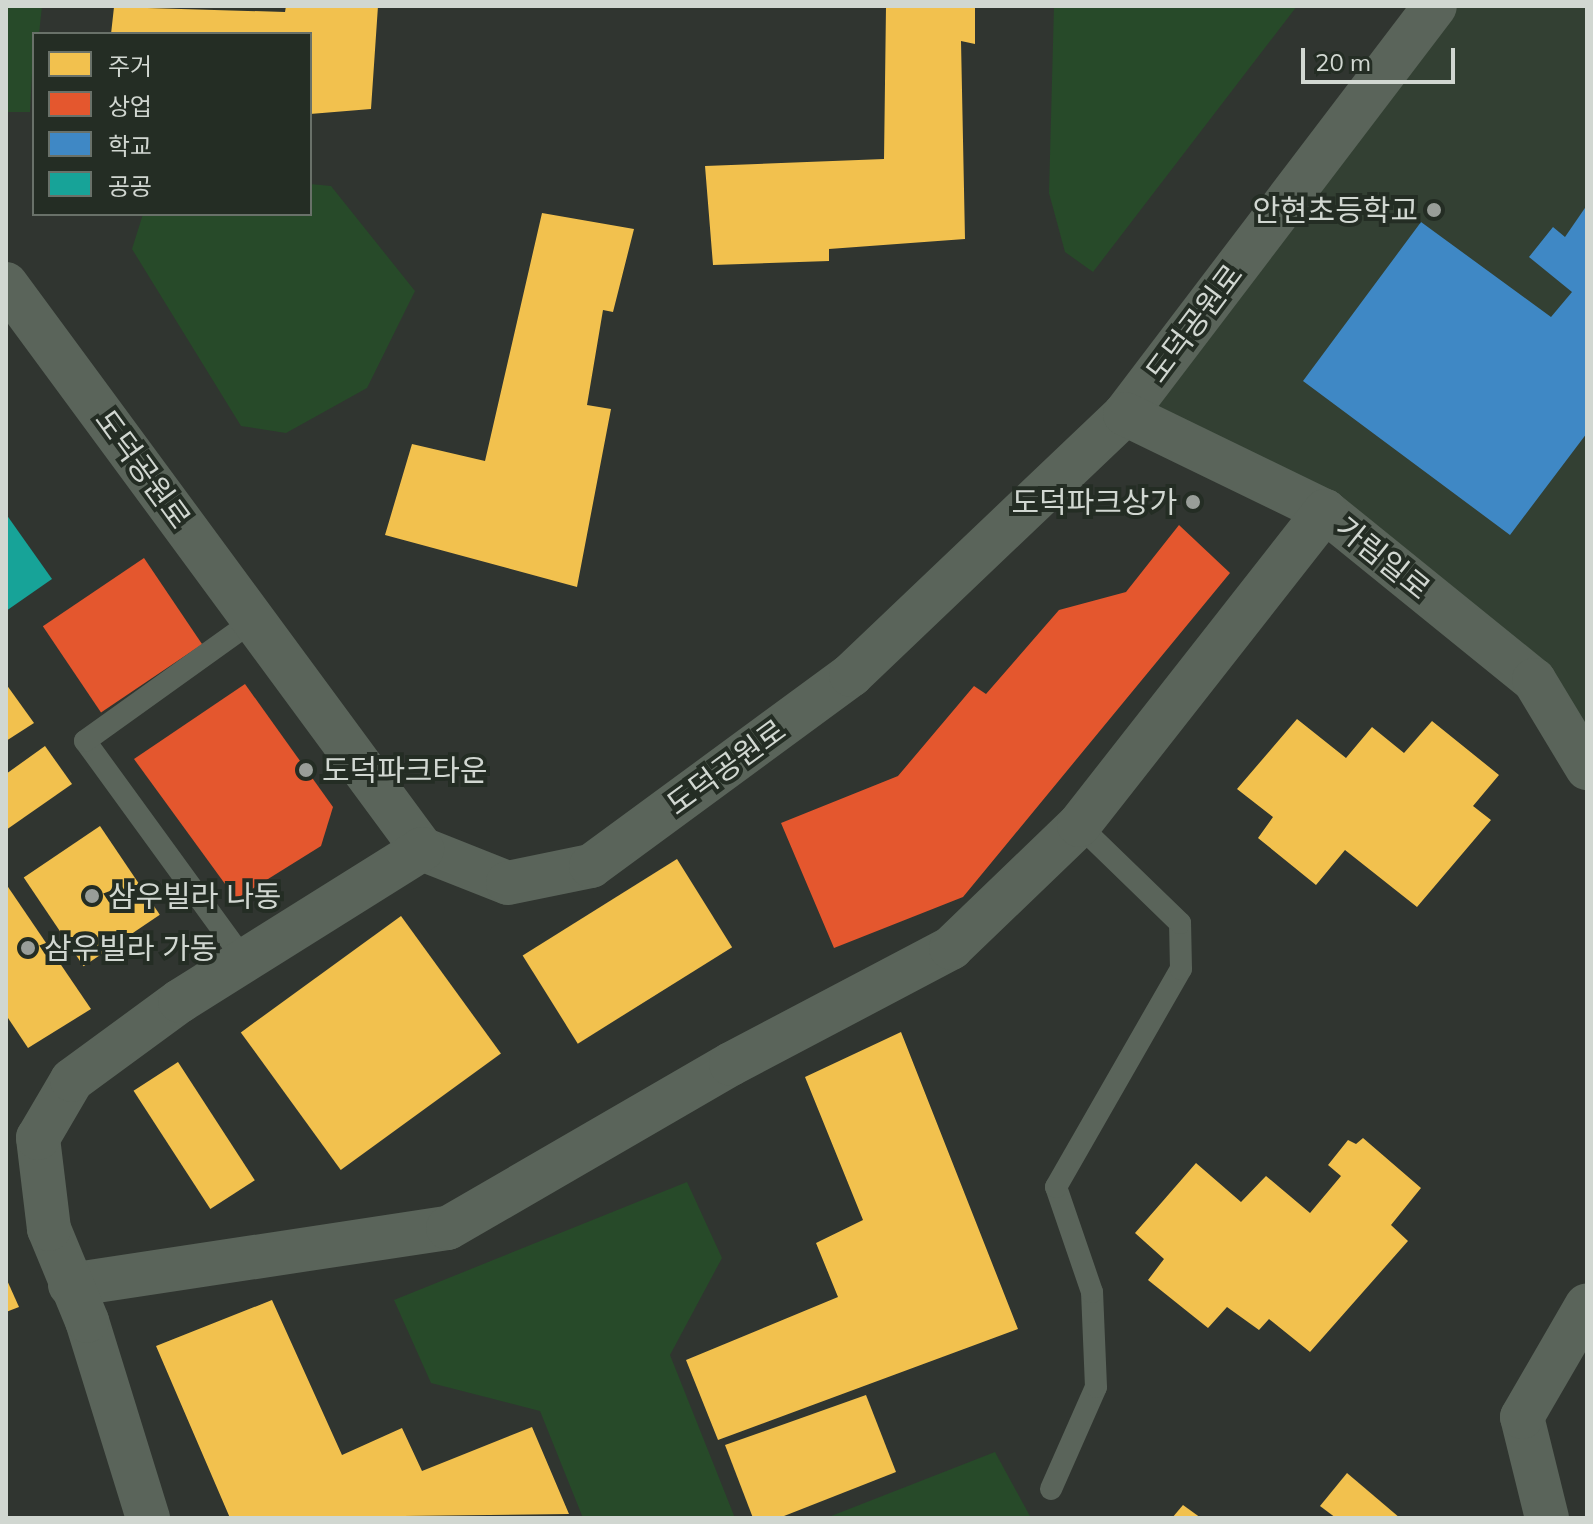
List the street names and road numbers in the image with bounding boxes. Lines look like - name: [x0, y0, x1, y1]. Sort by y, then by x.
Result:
- street label: 도덕공원로: [1138, 257, 1250, 389]
- street label: 도덕공원로: [88, 403, 198, 535]
- street label: 가림일로: [1329, 509, 1437, 607]
- street label: 도덕공원로: [660, 712, 792, 822]

